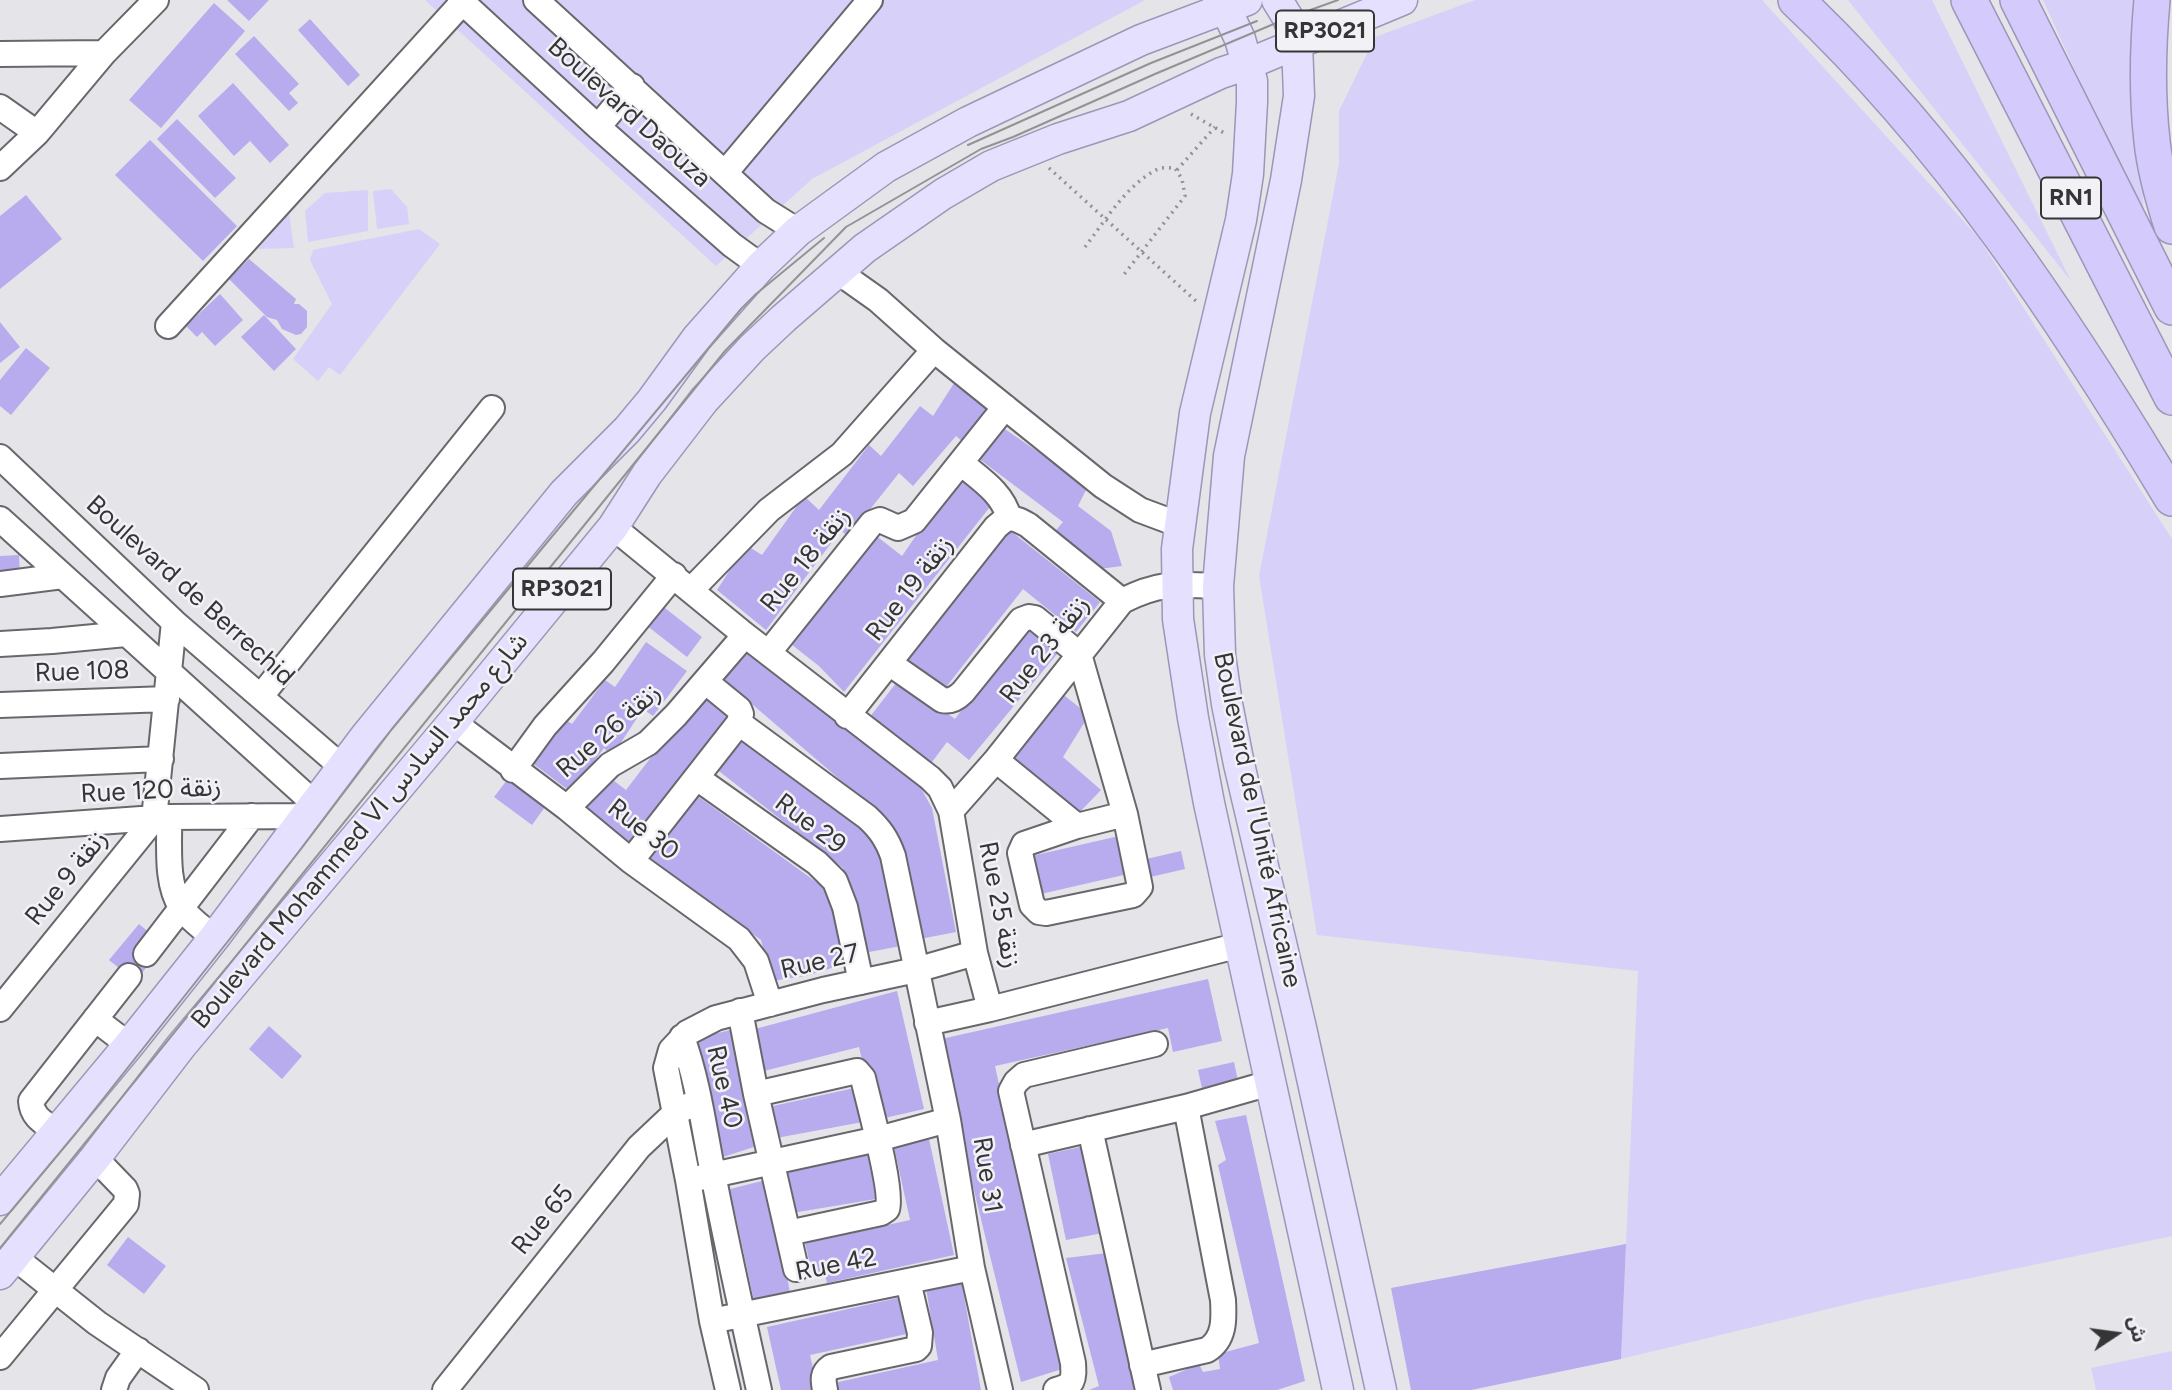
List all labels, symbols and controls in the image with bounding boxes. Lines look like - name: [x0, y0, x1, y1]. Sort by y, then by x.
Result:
- road number: RP3021: [1276, 11, 1374, 52]
- street label: Boulevard Daouza: [541, 32, 717, 194]
- road number: RN1: [2041, 178, 2101, 218]
- street label: Boulevard de Berrechid: [79, 489, 301, 693]
- street label: Rue 18 زنقة: [754, 501, 858, 619]
- street label: Rue 19 زنقة: [859, 530, 961, 648]
- road number: RP3021: [513, 568, 611, 610]
- street label: Rue 23 زنقة: [993, 590, 1097, 710]
- street label: Boulevard Mohammed VI شارع محمد السادس: [185, 627, 535, 1035]
- street label: Boulevard de l'Unité Africaine: [1206, 649, 1308, 991]
- street label: Rue 108: [34, 655, 130, 689]
- street label: Rue 26 زنقة: [550, 677, 668, 785]
- street label: Rue 120 زنقة: [80, 772, 222, 810]
- street label: Rue 29: [768, 787, 852, 861]
- street label: Rue 30: [601, 792, 685, 868]
- street label: Rue 9 زنقة: [19, 824, 115, 932]
- street label: Rue 25 زنقة: [971, 839, 1027, 971]
- street label: Rue 27: [778, 938, 862, 986]
- street label: Rue 40: [699, 1042, 749, 1132]
- street label: Rue 31: [966, 1135, 1008, 1215]
- street label: Rue 65: [505, 1179, 581, 1261]
- street label: Rue 42: [793, 1242, 879, 1288]
- north arrow: [2081, 1299, 2151, 1369]
- text: ش: [2123, 1314, 2151, 1344]

